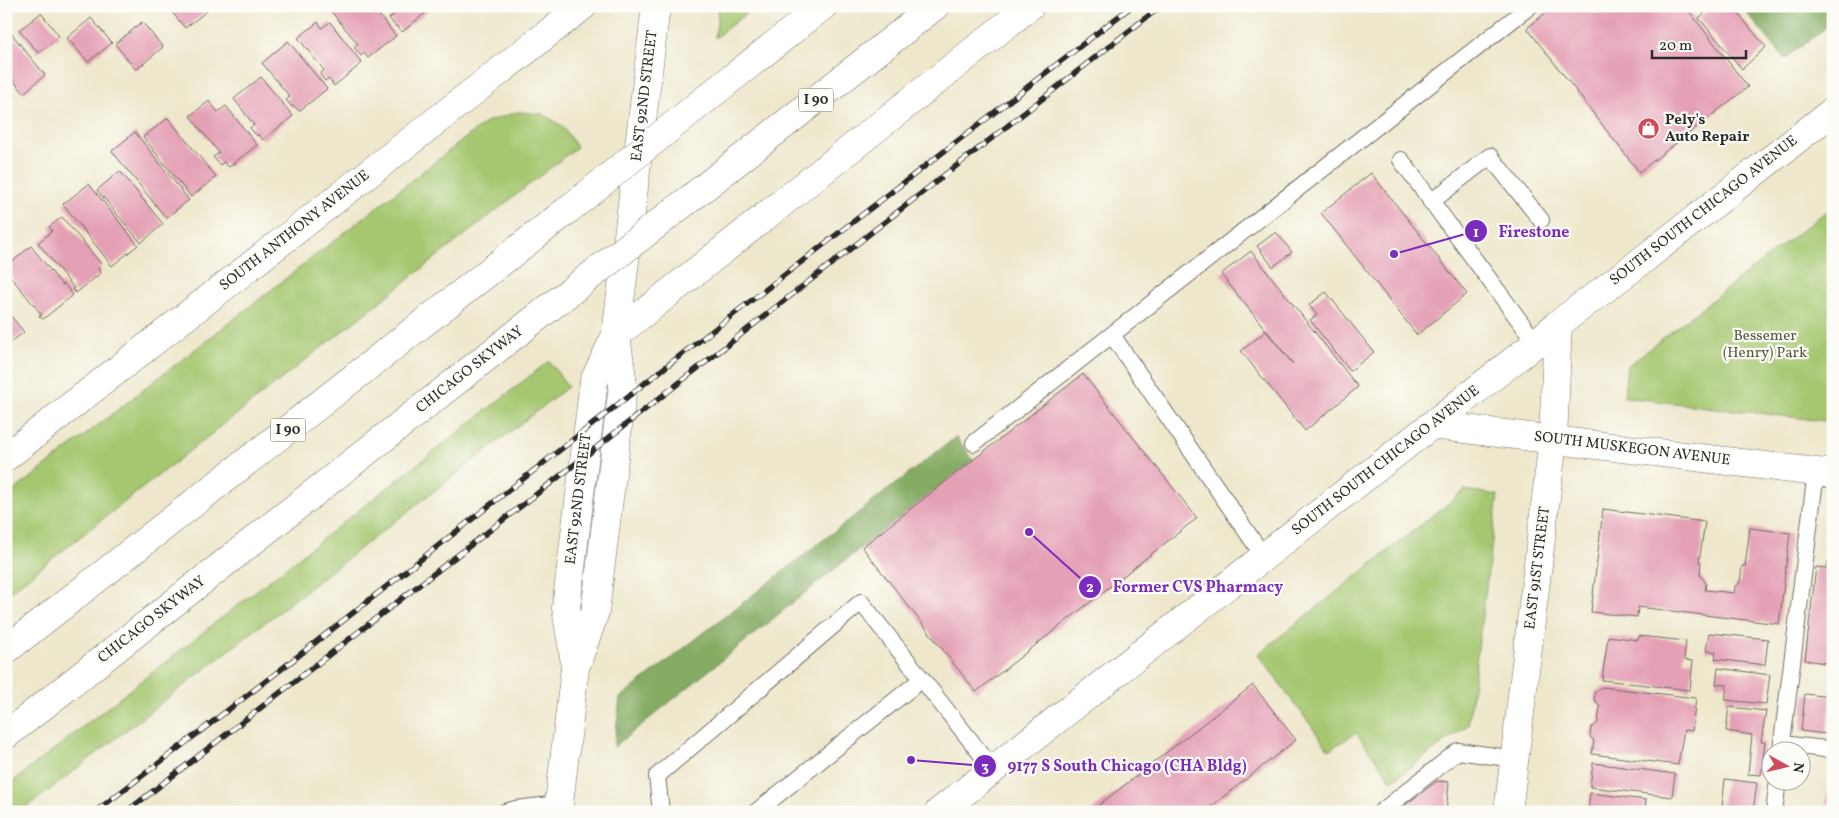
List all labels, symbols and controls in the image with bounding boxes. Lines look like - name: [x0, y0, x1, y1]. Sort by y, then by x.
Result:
- scale bar: [1652, 28, 1745, 60]
- street label: EAST 92ND STREET: [627, 29, 664, 163]
- text: 20 m: [1659, 36, 1692, 57]
- road number: I 90: [798, 88, 834, 112]
- place label: Pely's Auto Repair: [1665, 110, 1749, 148]
- shop icon: Pely's Auto Repair: [1637, 117, 1661, 141]
- street label: SOUTH SOUTH CHICAGO AVENUE: [1606, 131, 1802, 291]
- street label: SOUTH ANTHONY AVENUE: [215, 166, 375, 296]
- callout: Firestone: [1464, 216, 1580, 247]
- text: Firestone: [1498, 222, 1570, 244]
- text: 1: [1473, 223, 1479, 244]
- street label: CHICAGO SKYWAY: [412, 321, 529, 419]
- park label: Bessemer (Henry) Park: [1723, 326, 1807, 364]
- street label: SOUTH SOUTH CHICAGO AVENUE: [1288, 381, 1484, 541]
- road number: I 90: [270, 418, 306, 442]
- street label: SOUTH MUSKEGON AVENUE: [1533, 427, 1731, 471]
- street label: EAST 92ND STREET: [561, 432, 598, 566]
- street label: EAST 91ST STREET: [1520, 505, 1556, 631]
- street label: CHICAGO SKYWAY: [94, 571, 211, 669]
- callout: Former CVS Pharmacy: [1078, 571, 1293, 602]
- text: Former CVS Pharmacy: [1113, 577, 1283, 599]
- text: 2: [1086, 578, 1094, 599]
- north arrow: [1762, 740, 1812, 790]
- callout: 9177 S South Chicago (CHA Bldg): [973, 750, 1257, 781]
- text: 9177 S South Chicago (CHA Bldg): [1007, 756, 1247, 778]
- text: 3: [981, 757, 989, 778]
- text: N: [1787, 761, 1808, 774]

